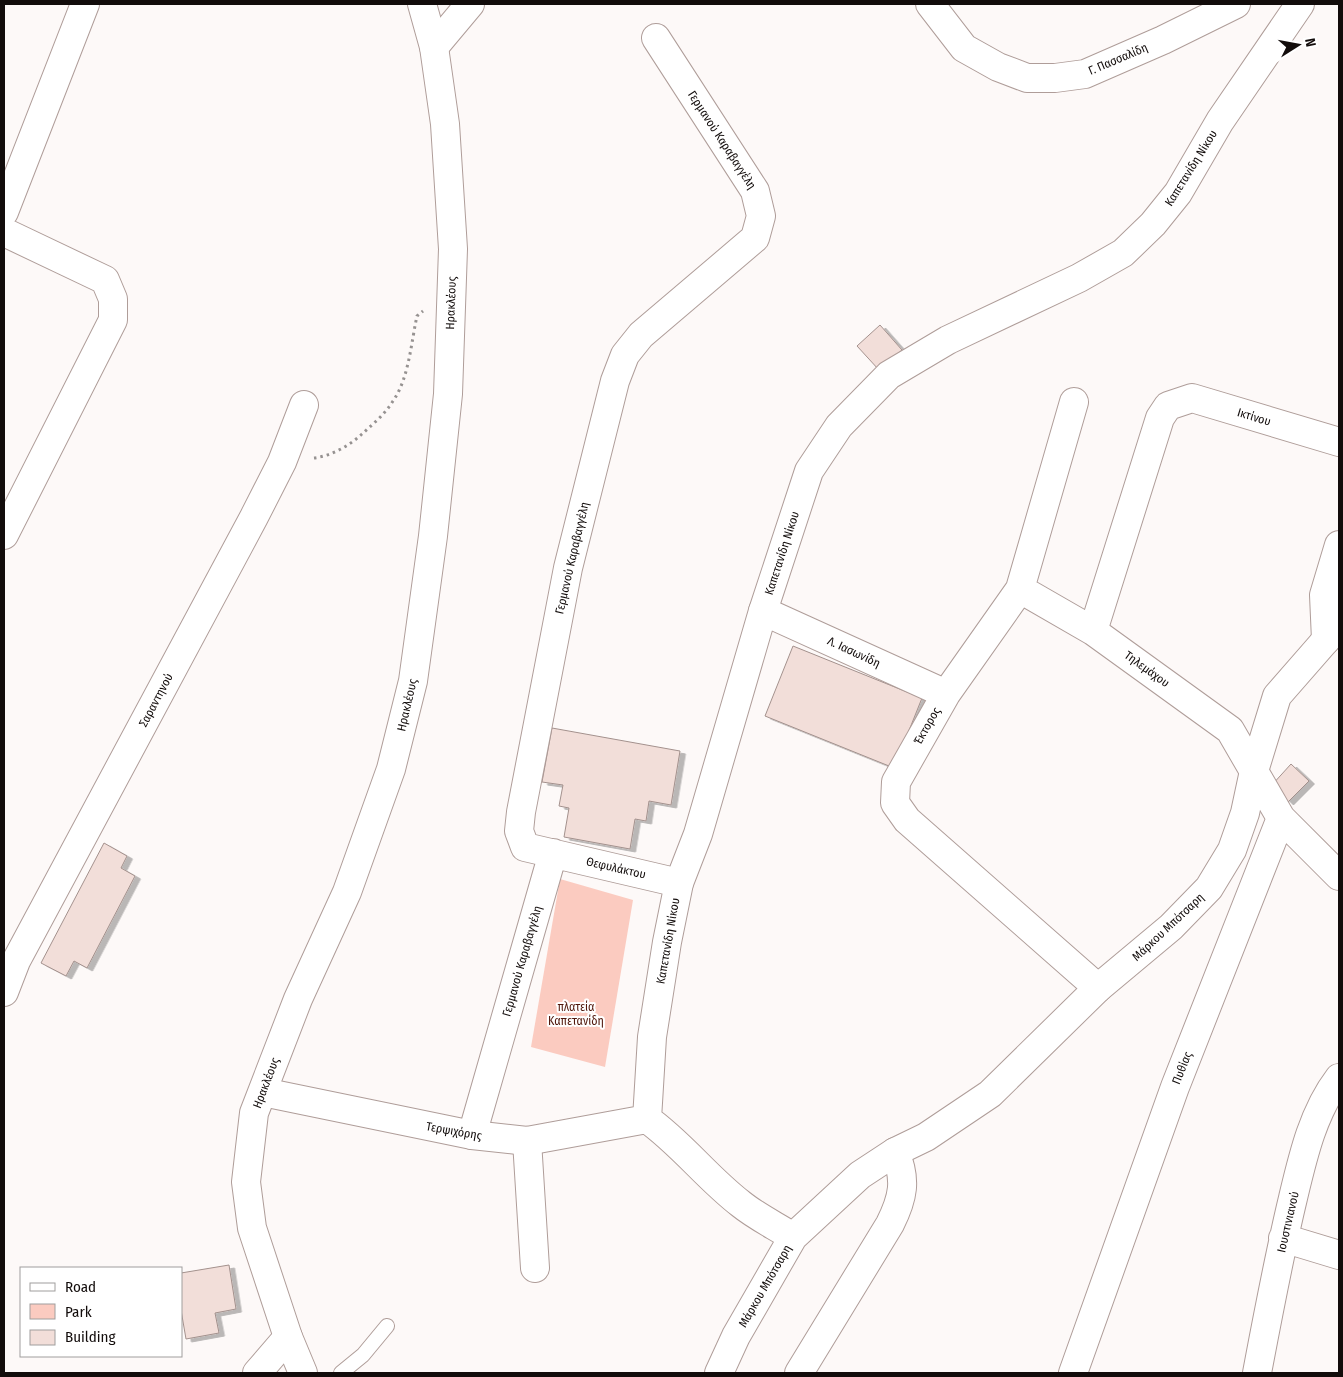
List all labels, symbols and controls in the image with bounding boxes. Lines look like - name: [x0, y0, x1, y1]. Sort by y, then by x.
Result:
- north arrow: [1273, 20, 1323, 70]
- text: N: [1301, 37, 1319, 48]
- street label: Γ. Πασσαλίδη: [1086, 40, 1150, 78]
- street label: Γερμανού Καραβαγγέλη: [685, 88, 759, 192]
- street label: Καπετανίδη Νίκου: [1162, 127, 1220, 209]
- street label: Ηρακλέους: [443, 276, 459, 330]
- street label: Ικτίνου: [1236, 405, 1272, 429]
- street label: Γερμανού Καραβαγγέλη: [552, 501, 592, 615]
- street label: Καπετανίδη Νίκου: [762, 509, 802, 597]
- street label: Λ. Ιασωνίδη: [825, 634, 883, 670]
- street label: Τηλεμάχου: [1122, 648, 1172, 690]
- street label: Σαραντηνού: [136, 671, 176, 729]
- street label: Ηρακλέους: [394, 677, 420, 733]
- street label: Έκτορος: [911, 705, 943, 747]
- street label: Θεφυλάκτου: [585, 854, 647, 882]
- street label: Μάρκου Μπότσαρη: [1129, 890, 1207, 964]
- street label: Καπετανίδη Νίκου: [654, 897, 682, 985]
- street label: Γερμανού Καραβαγγέλη: [499, 904, 545, 1018]
- park label: πλατεία Καπετανίδη: [548, 1000, 604, 1028]
- street label: Πυθίας: [1169, 1050, 1195, 1086]
- street label: Ηρακλέους: [250, 1056, 282, 1110]
- street label: Τερψιχόρης: [425, 1119, 483, 1143]
- street label: Ιουστινιανού: [1274, 1190, 1302, 1254]
- street label: Μάρκου Μπότσαρη: [736, 1242, 794, 1330]
- legend: [20, 1267, 182, 1357]
- text: Road: [65, 1278, 96, 1296]
- text: Park: [65, 1303, 92, 1321]
- text: Building: [65, 1328, 116, 1346]

